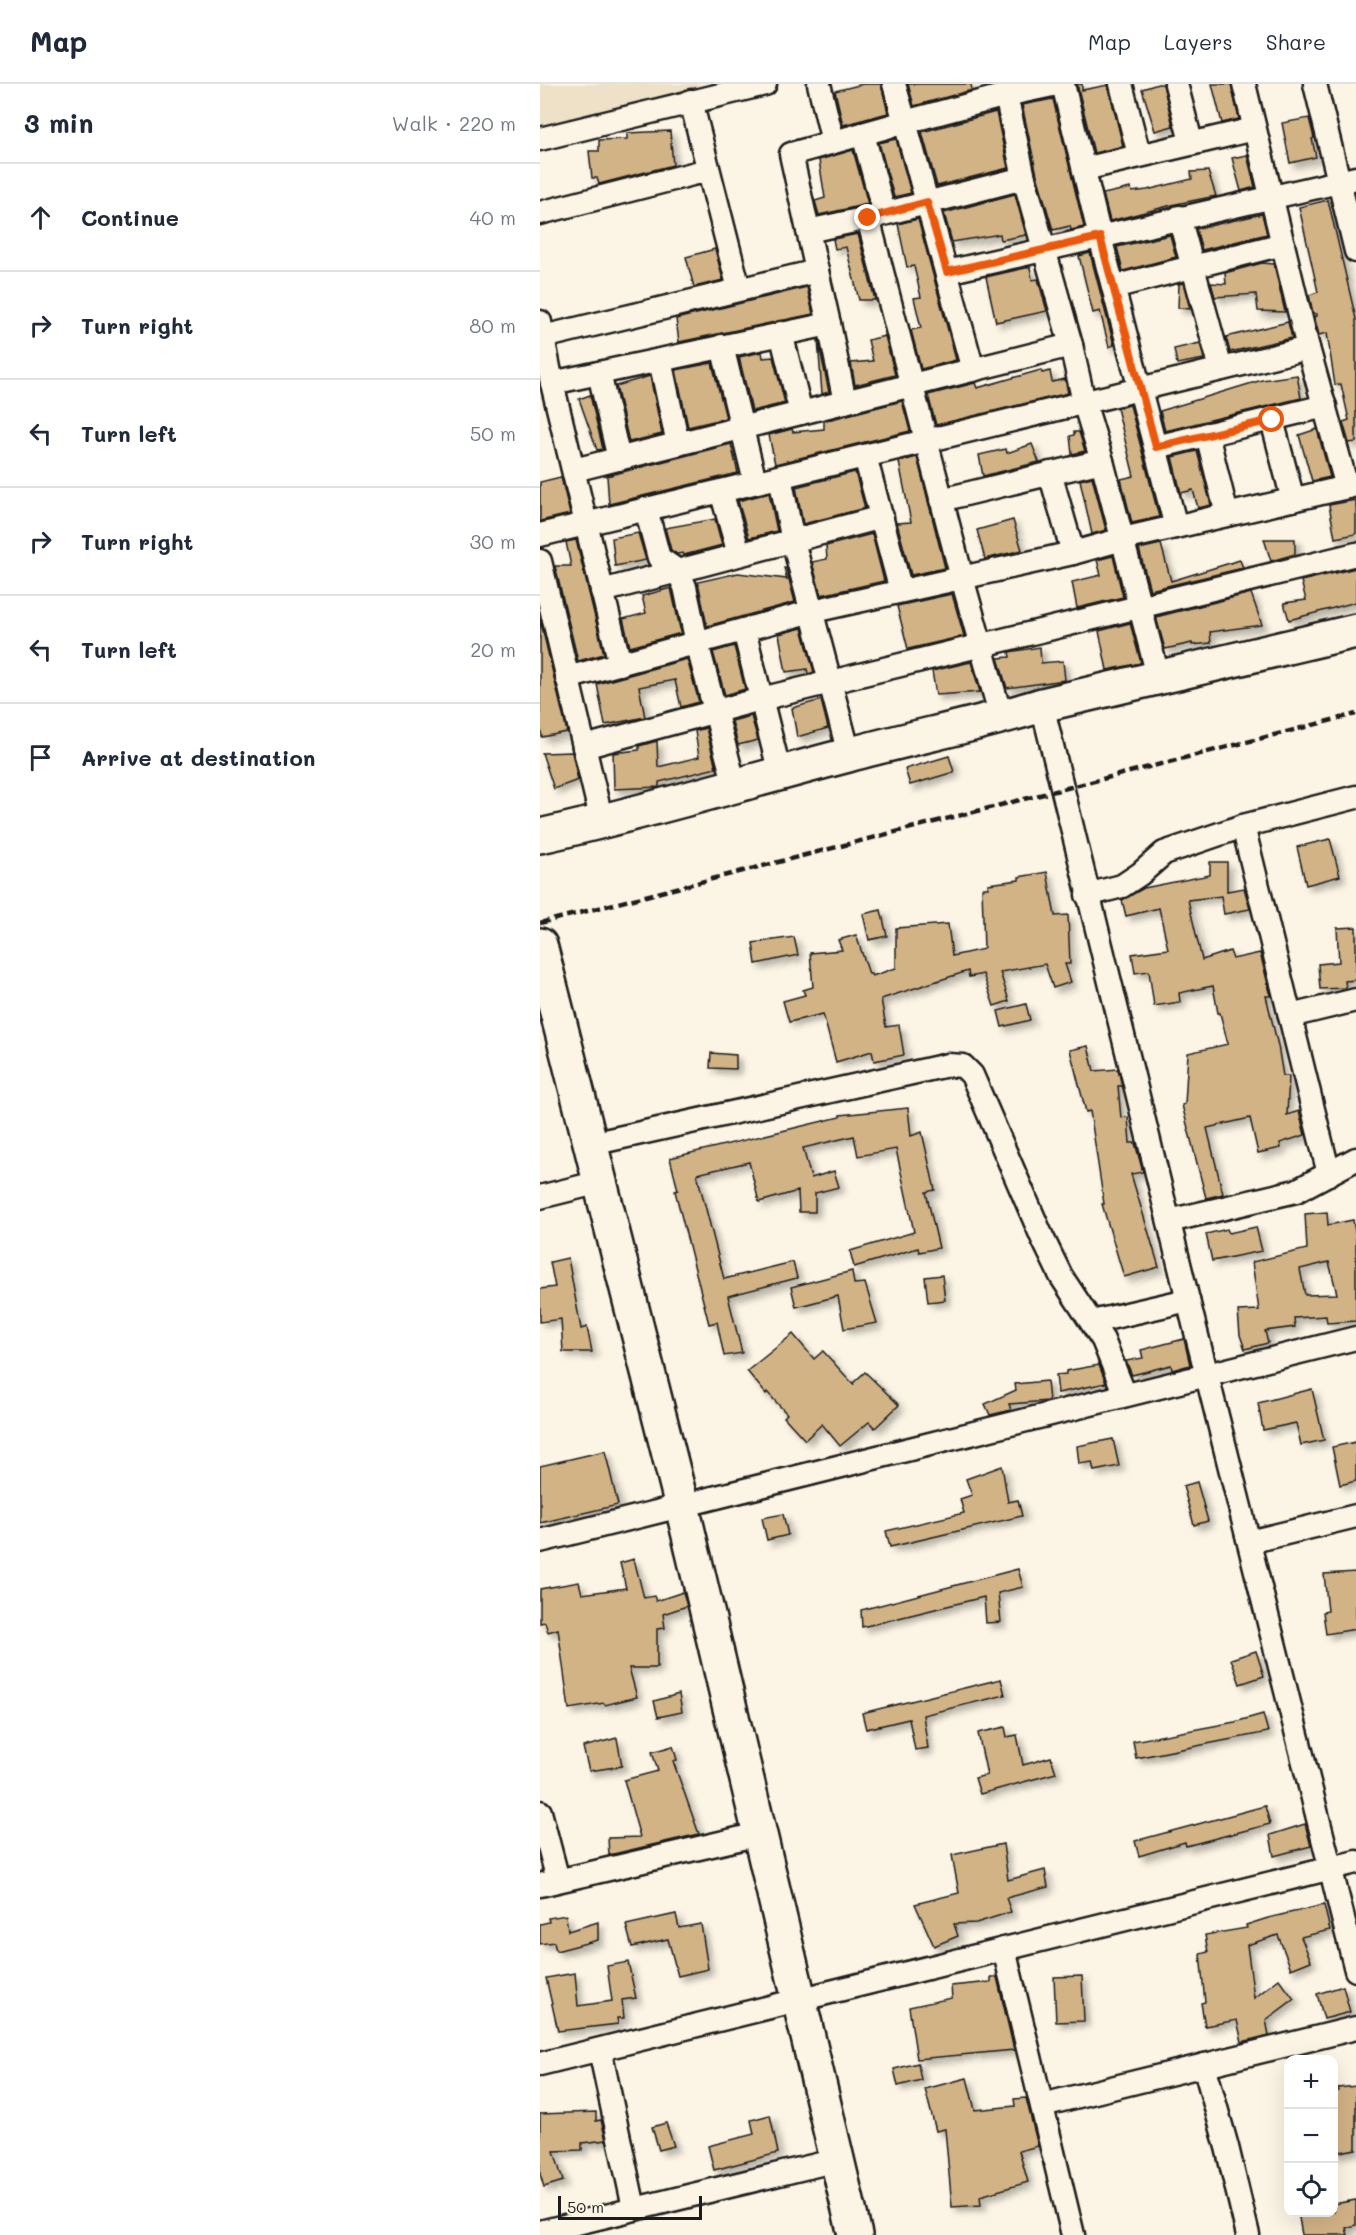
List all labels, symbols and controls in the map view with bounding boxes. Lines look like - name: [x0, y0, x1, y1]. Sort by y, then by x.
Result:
- text: Map: [30, 23, 87, 59]
- text: Map: [1088, 28, 1131, 55]
- text: Layers: [1164, 28, 1233, 55]
- text: Share: [1266, 28, 1326, 55]
- text: 3 min: [24, 106, 93, 140]
- text: Walk · 220 m: [392, 110, 516, 136]
- icon: ahead: [24, 201, 57, 234]
- text: Continue: [81, 203, 179, 232]
- text: 40 m: [470, 204, 516, 230]
- route end: [854, 204, 880, 230]
- icon: right: [24, 309, 57, 342]
- text: Turn right: [81, 311, 193, 340]
- text: 80 m: [469, 312, 516, 338]
- route start: [1258, 406, 1284, 432]
- icon: left: [24, 417, 57, 450]
- text: Turn left: [81, 419, 177, 448]
- text: 50 m: [470, 420, 516, 446]
- icon: right: [24, 525, 57, 558]
- text: Turn right: [81, 527, 193, 556]
- text: 30 m: [470, 528, 516, 554]
- icon: left: [24, 633, 57, 666]
- text: Turn left: [81, 635, 177, 664]
- text: 20 m: [470, 636, 516, 662]
- icon: arrive: [24, 741, 57, 774]
- text: Arrive at destination: [81, 743, 316, 772]
- map controls: [1284, 2055, 1338, 2217]
- button: +: [1284, 2055, 1338, 2109]
- button: −: [1284, 2109, 1338, 2163]
- button: locate: [1284, 2163, 1338, 2217]
- scale bar: [558, 2193, 702, 2220]
- text: 50 m: [567, 2196, 604, 2217]

